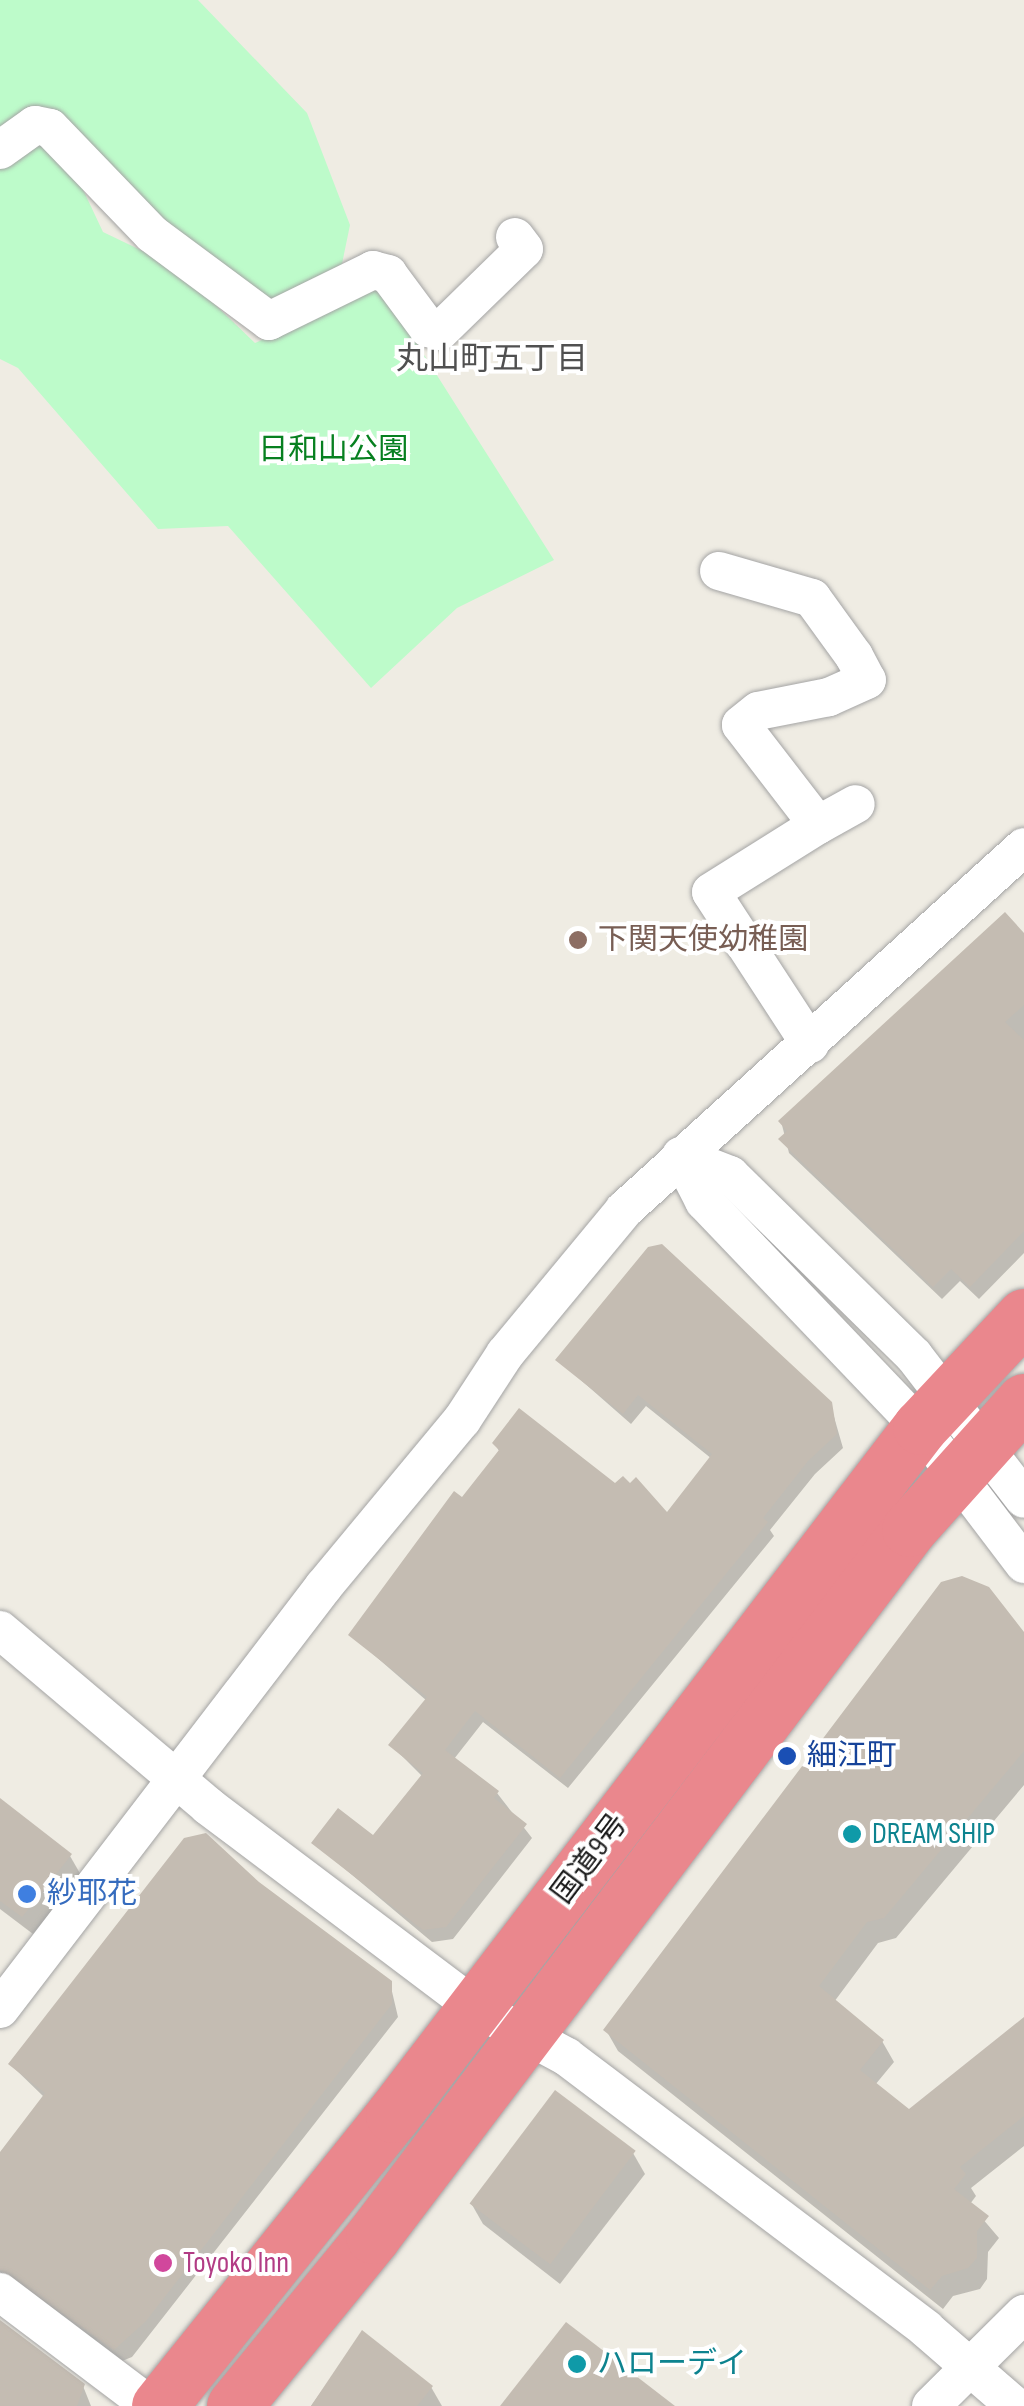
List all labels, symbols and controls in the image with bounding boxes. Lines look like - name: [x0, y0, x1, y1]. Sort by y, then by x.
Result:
- district label: 丸山町五丁目: [396, 341, 588, 379]
- park label: 日和山公園: [258, 432, 408, 468]
- place label: 下関天使幼稚園: [598, 922, 808, 958]
- marker: 下関天使幼稚園: [567, 929, 589, 951]
- place label: 細江町: [807, 1738, 897, 1774]
- marker: 細江町: [776, 1745, 798, 1767]
- street label: 国道9号: [545, 1807, 635, 1911]
- place label: DREAM SHIP: [872, 1816, 995, 1852]
- marker: DREAM SHIP: [841, 1823, 863, 1845]
- place label: 紗耶花: [47, 1876, 137, 1912]
- marker: 紗耶花: [16, 1883, 38, 1905]
- place label: Toyoko Inn: [183, 2245, 289, 2281]
- marker: Toyoko Inn: [152, 2252, 174, 2274]
- place label: ハローデイ: [597, 2346, 747, 2382]
- marker: ハローデイ: [566, 2353, 588, 2375]

